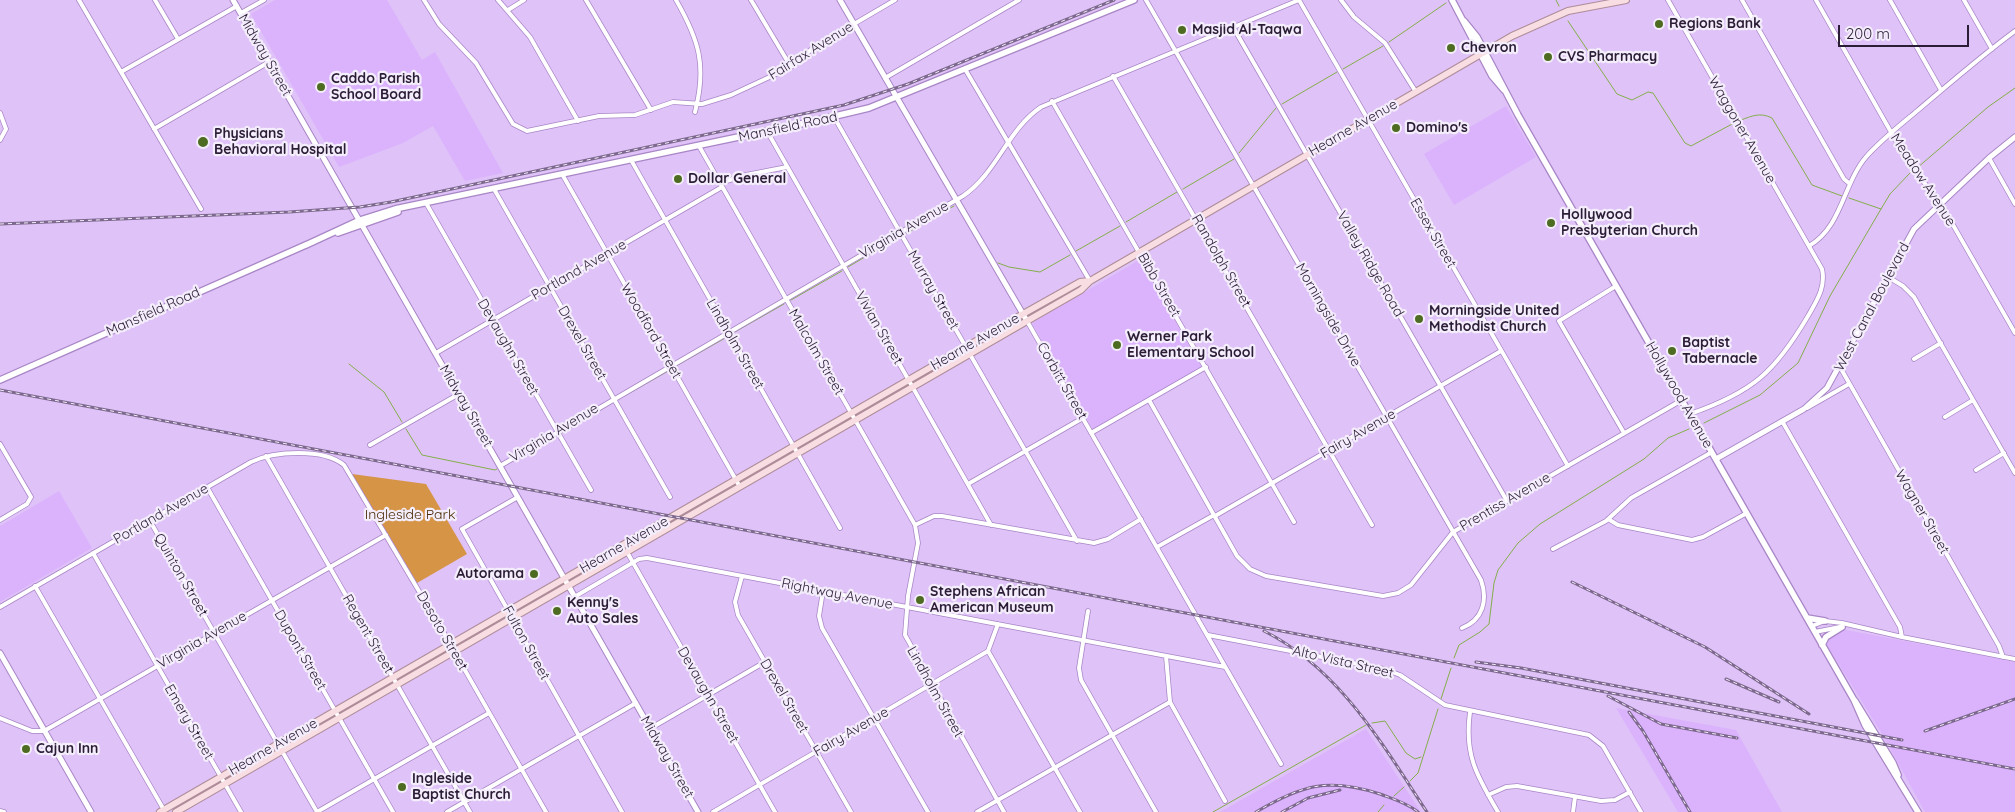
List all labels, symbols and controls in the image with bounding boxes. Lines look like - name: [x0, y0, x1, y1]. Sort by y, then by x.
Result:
- street label: Midway Street: [235, 11, 295, 99]
- scale bar: [1840, 15, 1971, 47]
- place label: Regions Bank: [1669, 16, 1761, 32]
- street label: Fairfax Avenue: [766, 18, 856, 84]
- marker: Regions Bank: [1653, 18, 1665, 30]
- place label: Masjid Al-Taqwa: [1192, 22, 1302, 38]
- marker: Masjid Al-Taqwa: [1176, 24, 1188, 36]
- text: 200 m: [1846, 24, 1890, 43]
- place label: Chevron: [1461, 40, 1517, 56]
- marker: Chevron: [1445, 42, 1457, 54]
- place label: CVS Pharmacy: [1558, 49, 1657, 65]
- marker: CVS Pharmacy: [1542, 51, 1554, 63]
- place label: Caddo Parish School Board: [331, 71, 421, 104]
- street label: Waggoner Avenue: [1705, 74, 1779, 186]
- marker: Caddo Parish School Board: [315, 81, 327, 93]
- street label: Hearne Avenue: [1306, 96, 1400, 160]
- street label: Mansfield Road: [737, 108, 839, 146]
- place label: Domino's: [1406, 120, 1468, 136]
- marker: Domino's: [1390, 122, 1402, 134]
- place label: Physicians Behavioral Hospital: [214, 126, 346, 158]
- street label: Meadow Avenue: [1887, 130, 1959, 230]
- marker: Physicians Behavioral Hospital: [196, 135, 210, 149]
- place label: Dollar General: [688, 171, 786, 187]
- marker: Dollar General: [672, 173, 684, 185]
- street label: Essex Street: [1406, 195, 1460, 271]
- street label: Virginia Avenue: [856, 198, 952, 262]
- place label: Hollywood Presbyterian Church: [1561, 207, 1698, 240]
- street label: Valley Ridge Road: [1333, 208, 1407, 320]
- street label: Randolph Street: [1188, 211, 1254, 311]
- marker: Hollywood Presbyterian Church: [1545, 217, 1557, 229]
- street label: Portland Avenue: [529, 236, 629, 304]
- street label: West Canal Boulevard: [1831, 240, 1913, 374]
- street label: Murray Street: [904, 247, 962, 333]
- street label: Bibb Street: [1134, 250, 1184, 320]
- street label: Morningside Drive: [1292, 260, 1364, 370]
- street label: Woodford Street: [617, 280, 685, 382]
- street label: Mansfield Road: [104, 284, 202, 340]
- street label: Vivian Street: [851, 289, 907, 367]
- street label: Devaughn Street: [474, 296, 542, 398]
- street label: Lindholm Street: [702, 296, 768, 392]
- street label: Drexel Street: [554, 303, 610, 383]
- place label: Morningside United Methodist Church: [1429, 303, 1559, 336]
- street label: Malcolm Street: [784, 306, 848, 398]
- street label: Hearne Avenue: [928, 310, 1022, 374]
- marker: Morningside United Methodist Church: [1413, 313, 1425, 325]
- place label: Werner Park Elementary School: [1127, 329, 1254, 362]
- place label: Baptist Tabernacle: [1682, 335, 1758, 368]
- marker: Werner Park Elementary School: [1111, 339, 1123, 351]
- street label: Hollywood Avenue: [1642, 339, 1716, 451]
- street label: Corbitt Street: [1033, 340, 1091, 422]
- marker: Baptist Tabernacle: [1666, 345, 1678, 357]
- street label: Midway Street: [436, 362, 496, 450]
- street label: Virginia Avenue: [507, 400, 601, 466]
- street label: Fairy Avenue: [1317, 406, 1399, 462]
- street label: Wagner Street: [1891, 467, 1953, 557]
- street label: Prentiss Avenue: [1457, 469, 1553, 535]
- street label: Portland Avenue: [111, 480, 211, 548]
- park label: Ingleside Park: [365, 507, 455, 523]
- street label: Hearne Avenue: [577, 513, 671, 577]
- street label: Quinton Street: [150, 530, 212, 620]
- place label: Autorama: [456, 566, 524, 582]
- marker: Autorama: [528, 568, 540, 580]
- street label: Rightway Avenue: [780, 575, 894, 613]
- place label: Stephens African American Museum: [930, 584, 1054, 616]
- street label: Desoto Street: [413, 589, 471, 673]
- street label: Regent Street: [339, 592, 397, 676]
- marker: Stephens African American Museum: [914, 594, 926, 606]
- place label: Kenny's Auto Sales: [567, 595, 638, 628]
- street label: Fulton Street: [499, 603, 553, 683]
- marker: Kenny's Auto Sales: [551, 605, 563, 617]
- street label: Dupont Street: [270, 607, 330, 693]
- street label: Virginia Avenue: [154, 608, 250, 672]
- street label: Alto Vista Street: [1291, 642, 1395, 682]
- street label: Devaughn Street: [674, 644, 742, 746]
- street label: Lindholm Street: [903, 644, 967, 740]
- street label: Drexel Street: [756, 656, 812, 736]
- street label: Emery Street: [161, 681, 217, 763]
- street label: Fairy Avenue: [810, 704, 892, 760]
- street label: Midway Street: [637, 713, 697, 801]
- street label: Hearne Avenue: [226, 715, 320, 779]
- place label: Cajun Inn: [36, 741, 98, 757]
- marker: Cajun Inn: [20, 743, 32, 755]
- place label: Ingleside Baptist Church: [412, 771, 511, 804]
- marker: Ingleside Baptist Church: [396, 781, 408, 793]

